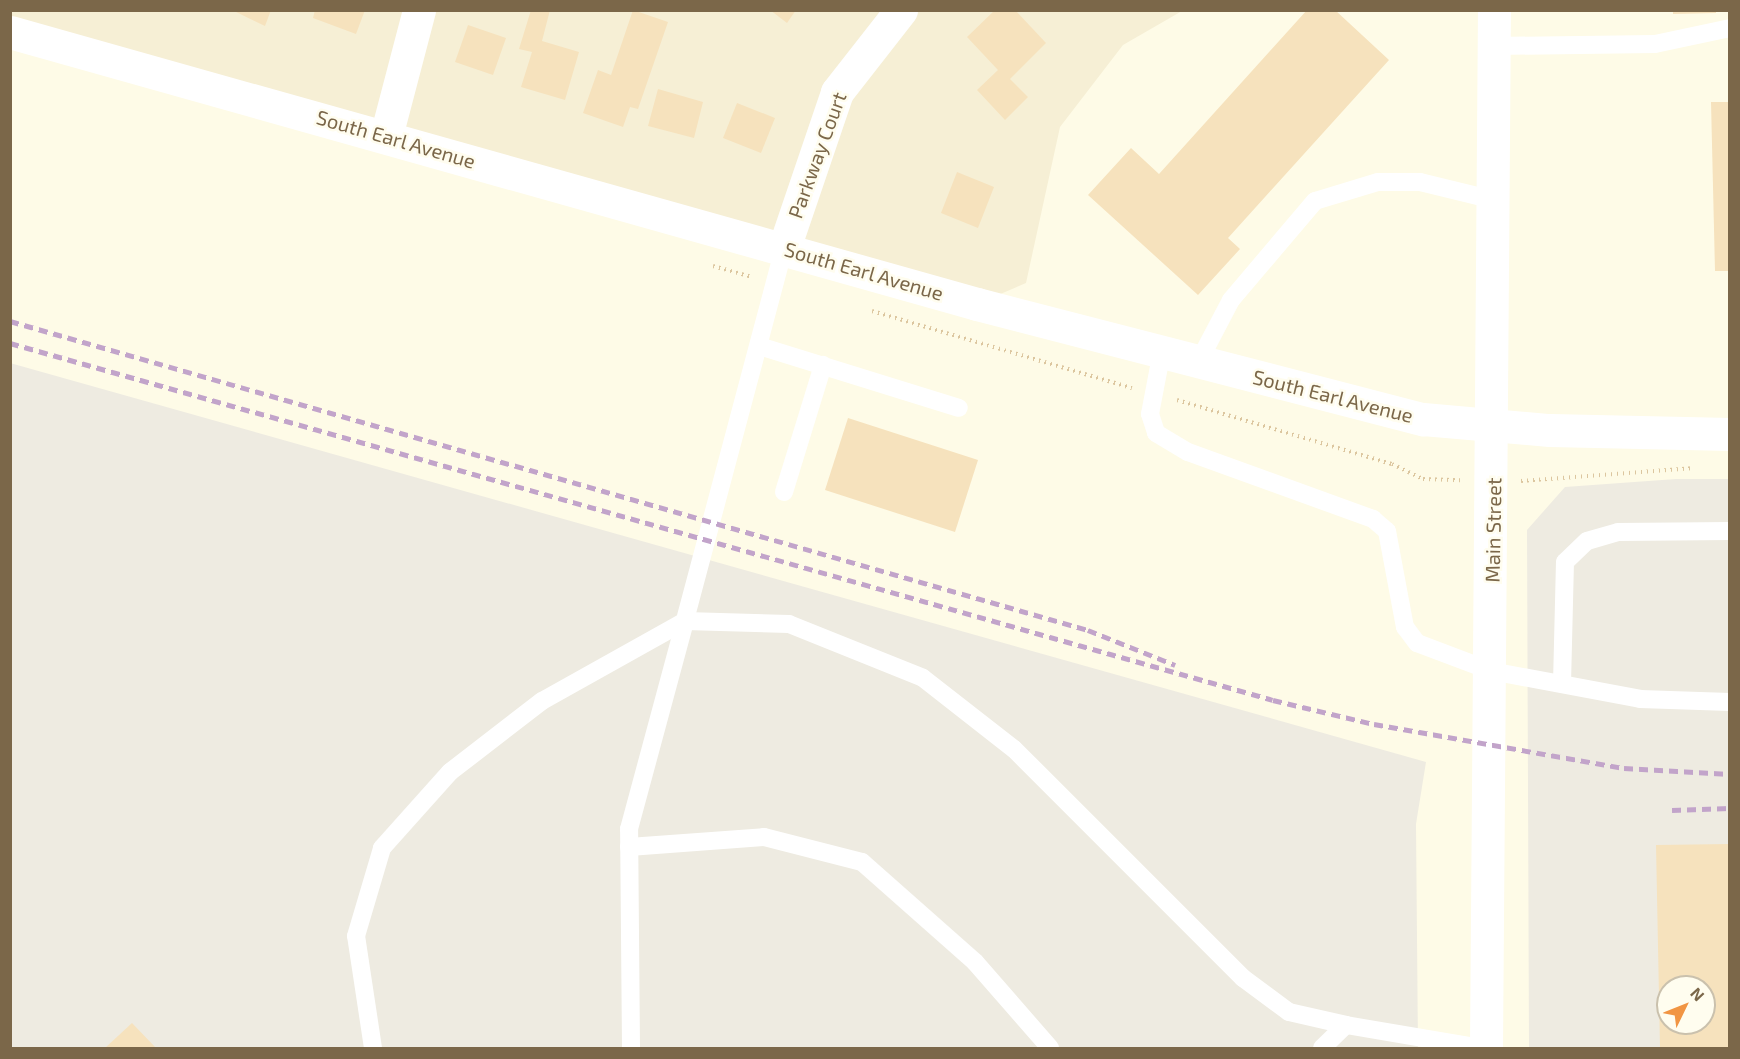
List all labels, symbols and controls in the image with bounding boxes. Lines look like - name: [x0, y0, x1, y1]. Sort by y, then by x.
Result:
- street label: Parkway Court: [783, 88, 851, 222]
- street label: South Earl Avenue: [313, 105, 479, 173]
- street label: South Earl Avenue: [781, 237, 947, 305]
- street label: South Earl Avenue: [1250, 364, 1416, 428]
- street label: Main Street: [1480, 477, 1506, 583]
- north arrow: [1656, 975, 1716, 1035]
- text: N: [1687, 983, 1709, 1004]

